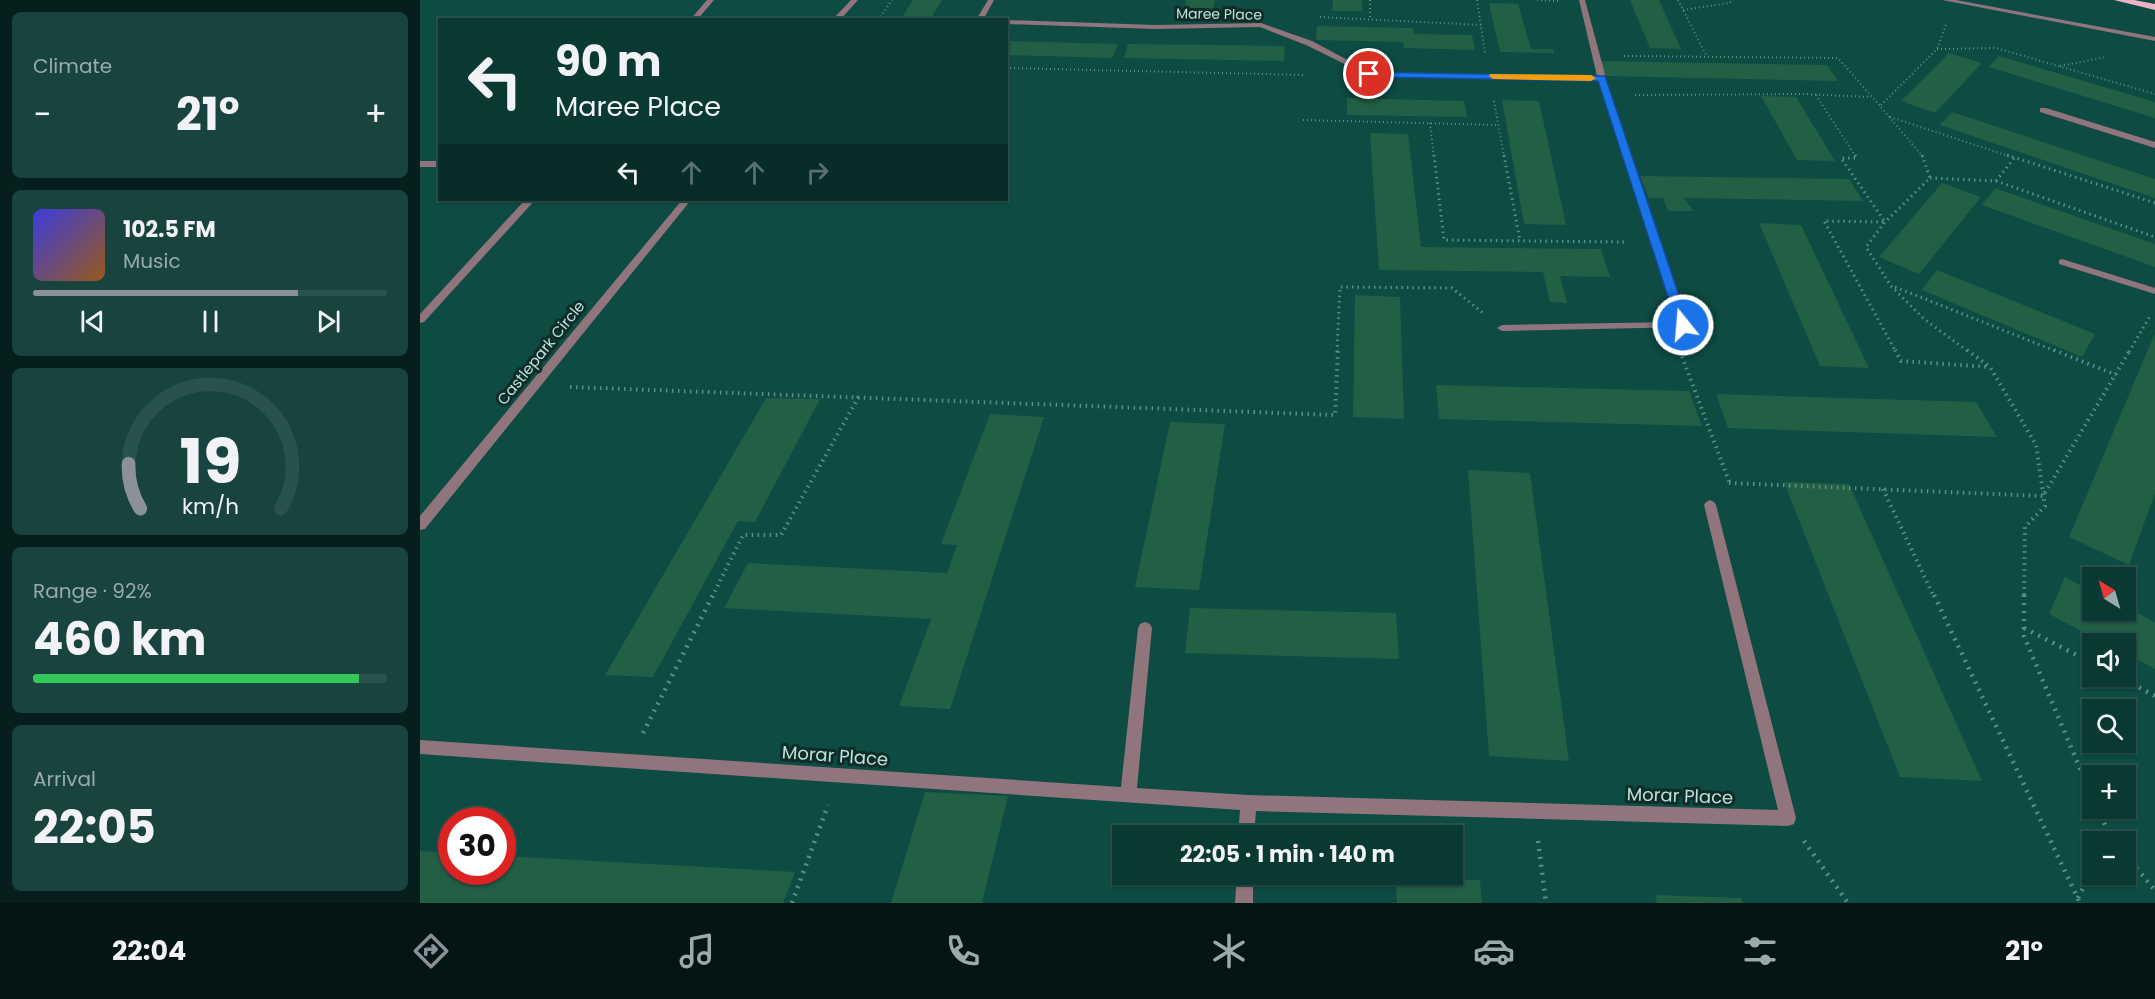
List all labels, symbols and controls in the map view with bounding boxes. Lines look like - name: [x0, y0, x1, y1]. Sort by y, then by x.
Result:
- street label: Maree Place: [1176, 3, 1263, 25]
- text: 90 m: [555, 32, 662, 91]
- icon: left: [456, 42, 534, 120]
- pin: [1343, 48, 1394, 99]
- text: Climate: [33, 52, 112, 80]
- icon: arrive: [1352, 57, 1385, 90]
- text: 21°: [176, 83, 240, 146]
- text: Maree Place: [555, 88, 721, 125]
- text: −: [33, 91, 51, 138]
- text: +: [364, 91, 387, 138]
- icon: left: [612, 156, 645, 189]
- icon: ahead: [675, 156, 708, 189]
- icon: ahead: [738, 156, 771, 189]
- icon: right: [801, 156, 834, 189]
- text: 102.5 FM: [123, 214, 216, 245]
- text: Music: [123, 247, 181, 275]
- position arrow: [1651, 293, 1715, 357]
- street label: Castlepark Circle: [492, 296, 589, 409]
- icon: previous: [76, 305, 109, 338]
- icon: pause: [194, 305, 227, 338]
- icon: next: [312, 305, 345, 338]
- text: 19: [179, 417, 241, 505]
- text: km/h: [181, 491, 239, 522]
- north arrow: [2082, 567, 2136, 621]
- map controls: [2082, 567, 2136, 885]
- text: Range · 92%: [33, 577, 152, 605]
- text: 460 km: [33, 608, 206, 671]
- button: sound: [2082, 633, 2136, 687]
- button: search: [2082, 699, 2136, 753]
- street label: Morar Place: [781, 739, 889, 772]
- text: Arrival: [33, 765, 96, 793]
- button: +: [2082, 765, 2136, 819]
- street label: Morar Place: [1626, 781, 1734, 810]
- text: 22:05: [33, 796, 156, 859]
- speed limit sign: 30: [438, 807, 516, 885]
- button: −: [2082, 831, 2136, 885]
- text: 22:05 · 1 min · 140 m: [1180, 839, 1395, 870]
- icon: directions: [410, 930, 452, 972]
- icon: music: [676, 930, 718, 972]
- icon: phone: [942, 930, 984, 972]
- icon: climate: [1208, 930, 1250, 972]
- icon: car: [1473, 930, 1515, 972]
- icon: filters: [1739, 930, 1781, 972]
- text: 22:04: [112, 932, 186, 969]
- text: 21°: [2005, 932, 2043, 969]

